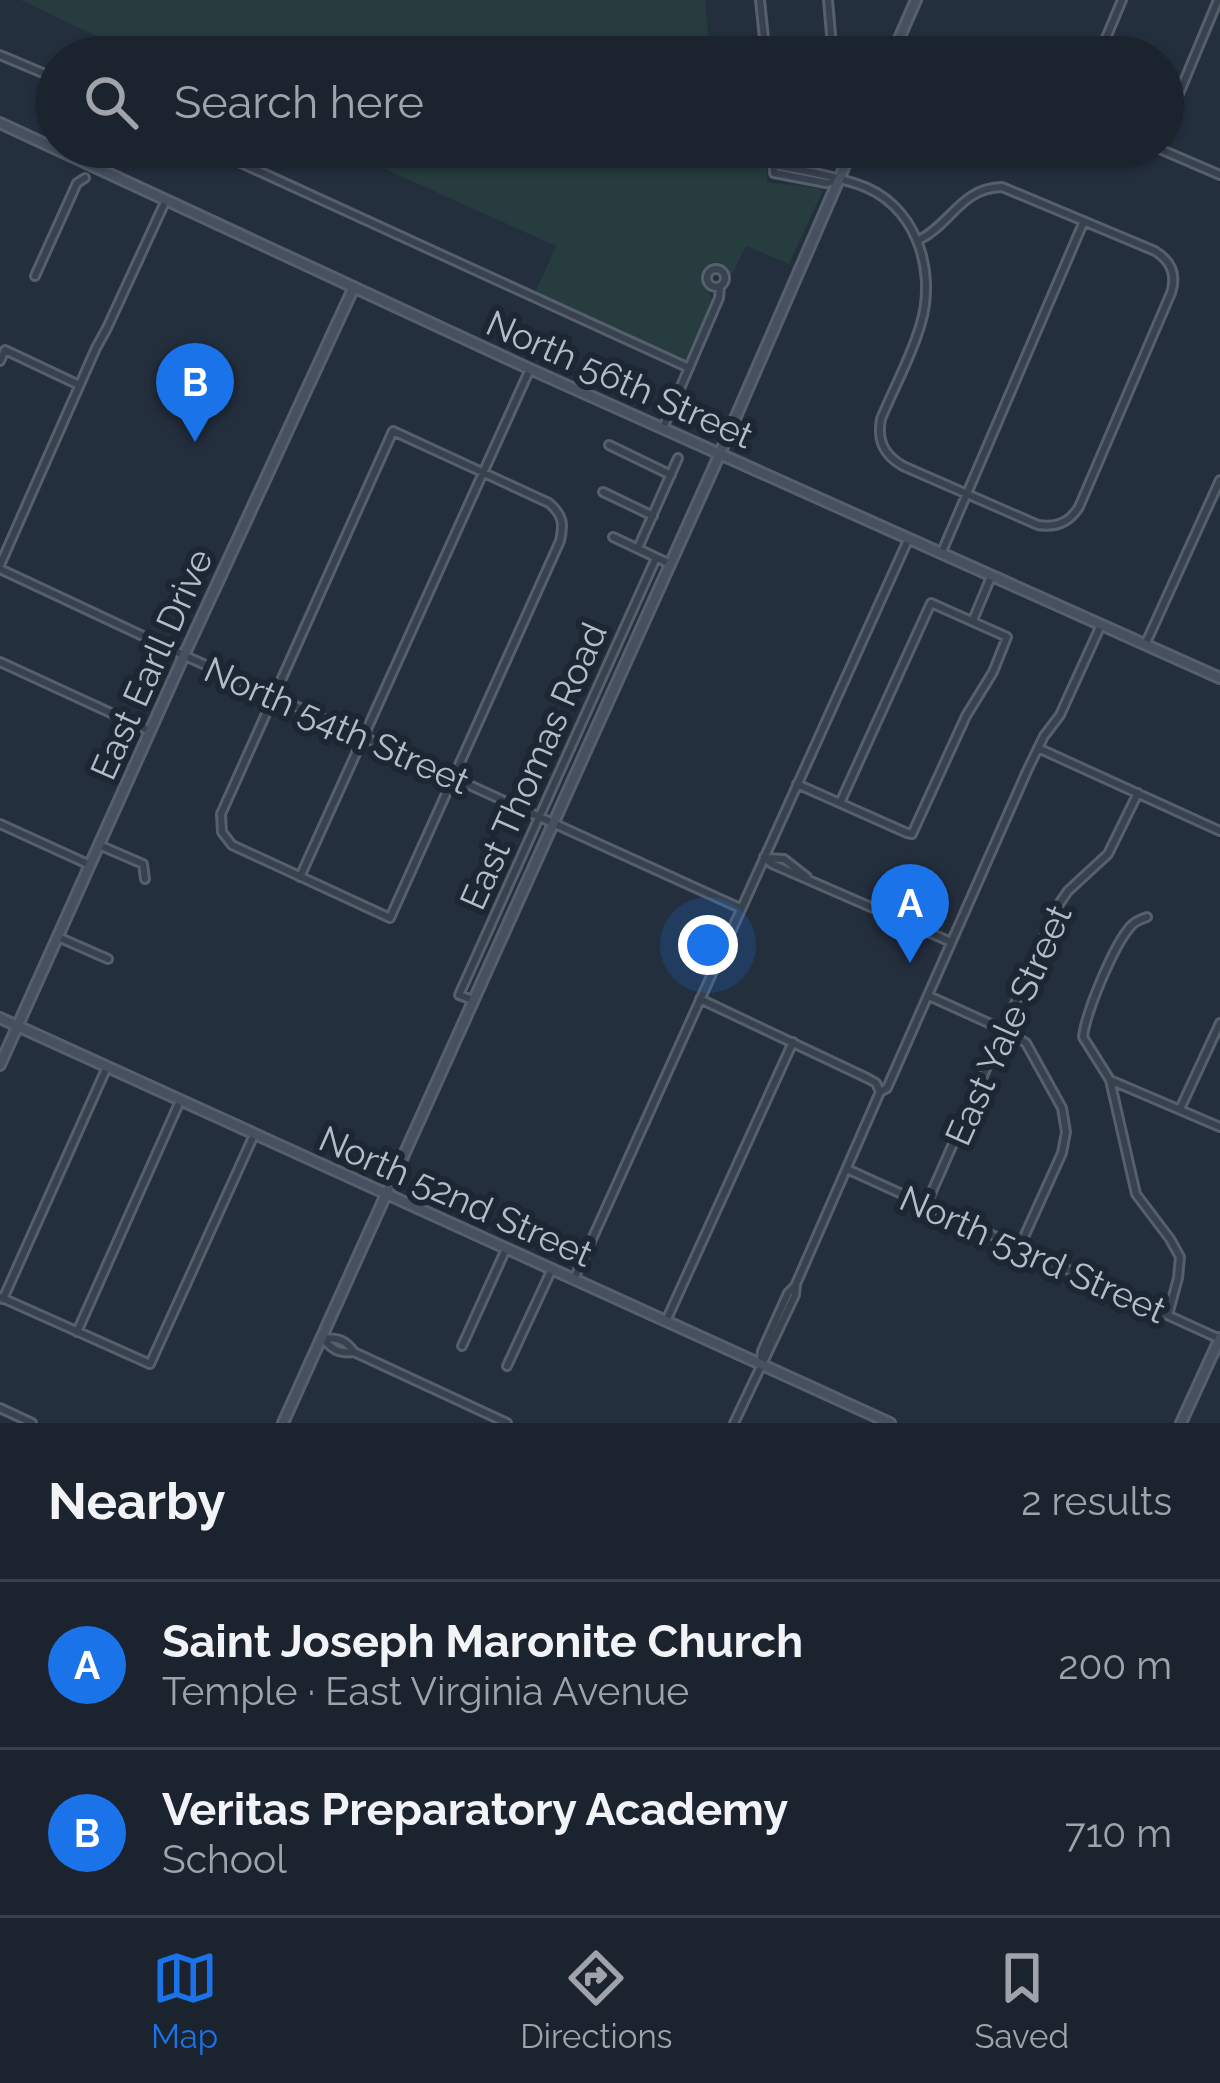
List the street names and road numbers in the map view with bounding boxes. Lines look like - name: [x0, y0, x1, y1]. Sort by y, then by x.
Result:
- street label: North 56th Street: [480, 301, 760, 457]
- street label: East Earll Drive: [81, 542, 221, 786]
- street label: East Thomas Road: [451, 616, 615, 916]
- street label: North 54th Street: [198, 648, 476, 802]
- street label: East Yale Street: [936, 898, 1080, 1152]
- street label: North 52nd Street: [313, 1117, 599, 1275]
- street label: North 53rd Street: [894, 1177, 1172, 1331]

